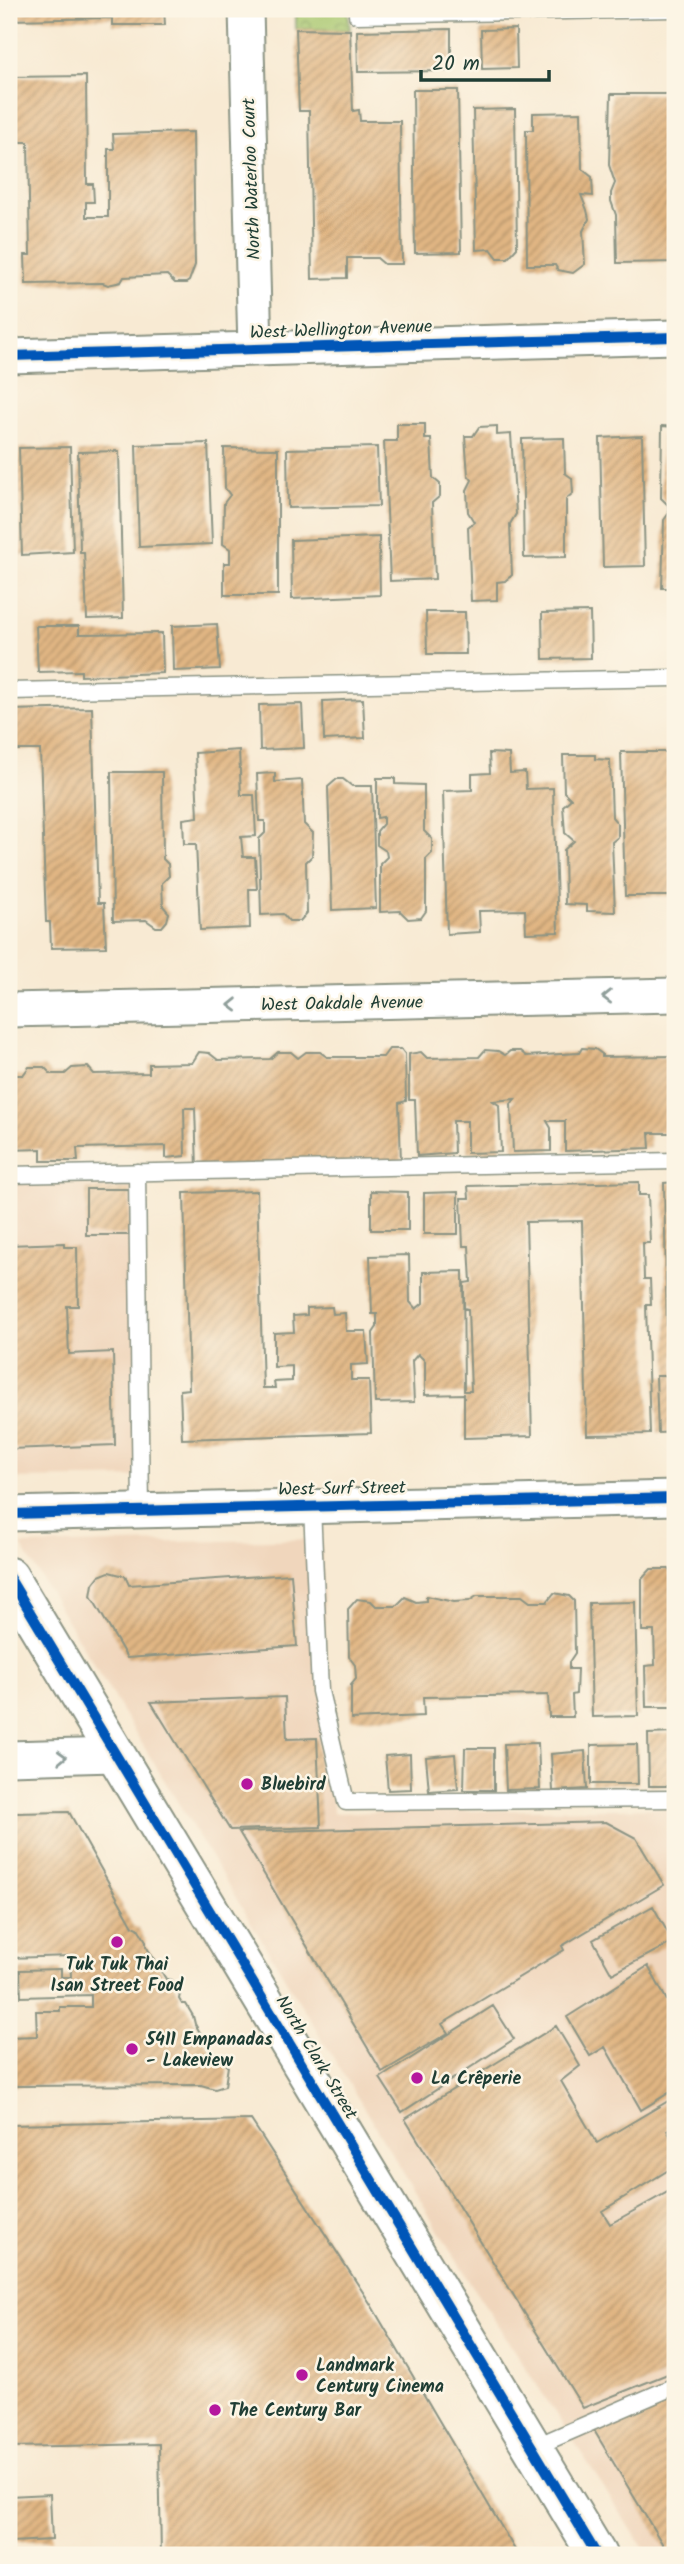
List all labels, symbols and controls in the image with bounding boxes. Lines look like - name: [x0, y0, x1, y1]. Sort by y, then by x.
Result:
- scale bar: [421, 38, 549, 82]
- text: 20 m: [432, 48, 480, 81]
- street label: North Waterloo Court: [235, 96, 270, 260]
- street label: West Wellington Avenue: [249, 313, 433, 348]
- street label: West Oakdale Avenue: [261, 989, 423, 1020]
- one-way arrow: [601, 989, 612, 1005]
- one-way arrow: [227, 997, 237, 1013]
- street label: West Surf Street: [278, 1474, 407, 1505]
- one-way arrow: [56, 1749, 67, 1764]
- place label: Bluebird: [261, 1771, 326, 1800]
- marker: Bluebird: [239, 1776, 255, 1792]
- marker: Tuk Tuk Thai Isan Street Food: [109, 1934, 125, 1950]
- place label: Tuk Tuk Thai Isan Street Food: [50, 1951, 184, 2001]
- street label: North Clark Street: [267, 1990, 365, 2127]
- place label: 5411 Empanadas - Lakeview: [145, 2026, 273, 2076]
- marker: 5411 Empanadas - Lakeview: [124, 2041, 140, 2057]
- place label: La Crêperie: [431, 2065, 521, 2094]
- marker: La Crêperie: [409, 2070, 425, 2086]
- place label: Landmark Century Cinema: [316, 2352, 444, 2402]
- marker: Landmark Century Cinema: [294, 2367, 310, 2383]
- place label: The Century Bar: [229, 2397, 363, 2426]
- marker: The Century Bar: [207, 2402, 223, 2418]

